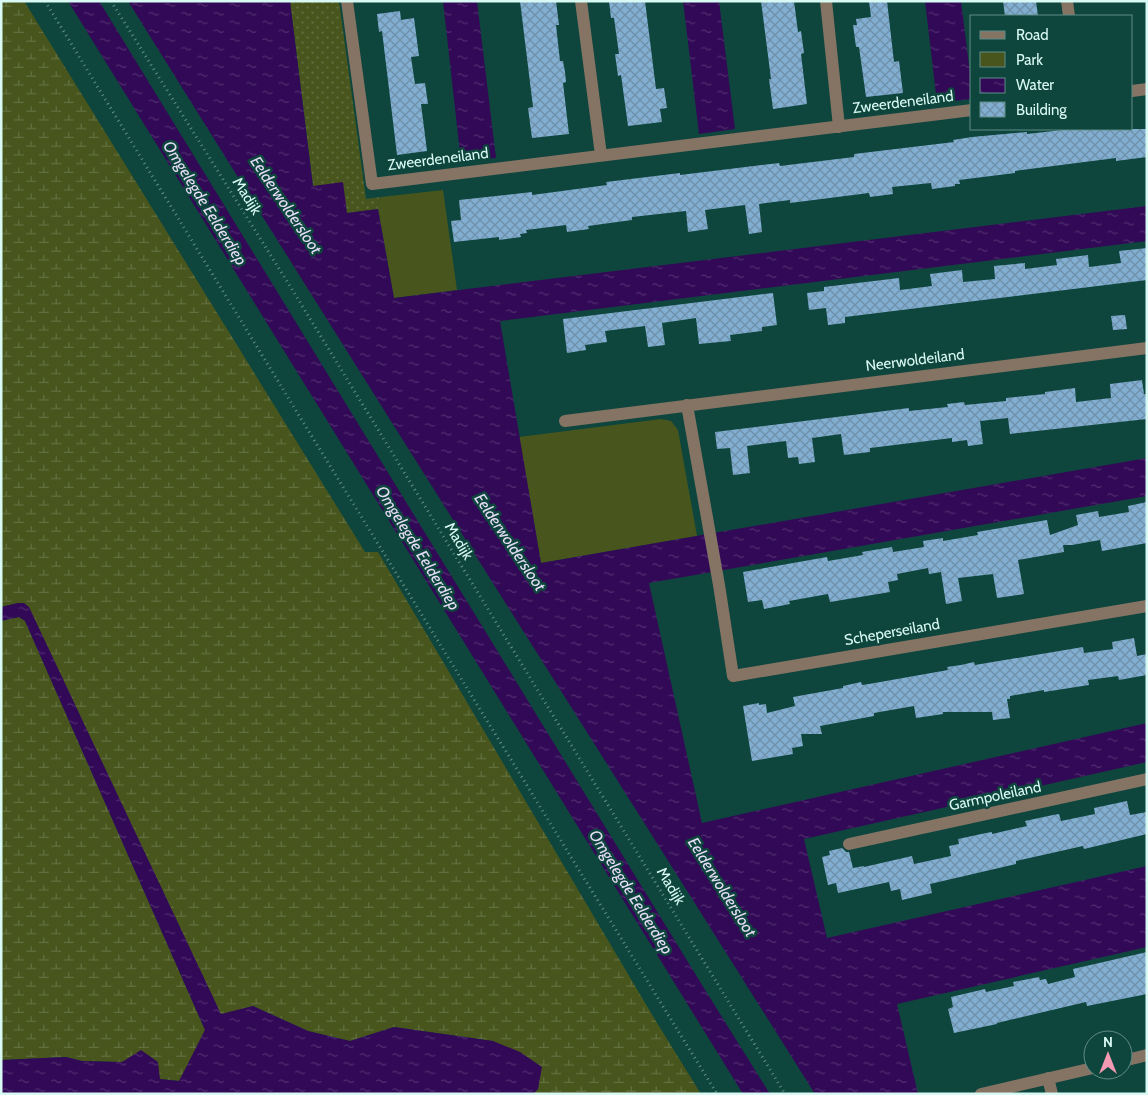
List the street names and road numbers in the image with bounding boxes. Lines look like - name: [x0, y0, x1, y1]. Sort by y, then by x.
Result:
- street label: Zweerdeneiland: [852, 87, 954, 117]
- street label: Zweerdeneiland: [387, 144, 489, 174]
- street label: Madijk: [229, 174, 266, 218]
- street label: Neerwoldeiland: [864, 345, 966, 375]
- street label: Madijk: [441, 519, 477, 563]
- street label: Scheperseiland: [843, 615, 941, 649]
- street label: Garmpoleiland: [947, 777, 1043, 815]
- street label: Madijk: [653, 864, 689, 908]

